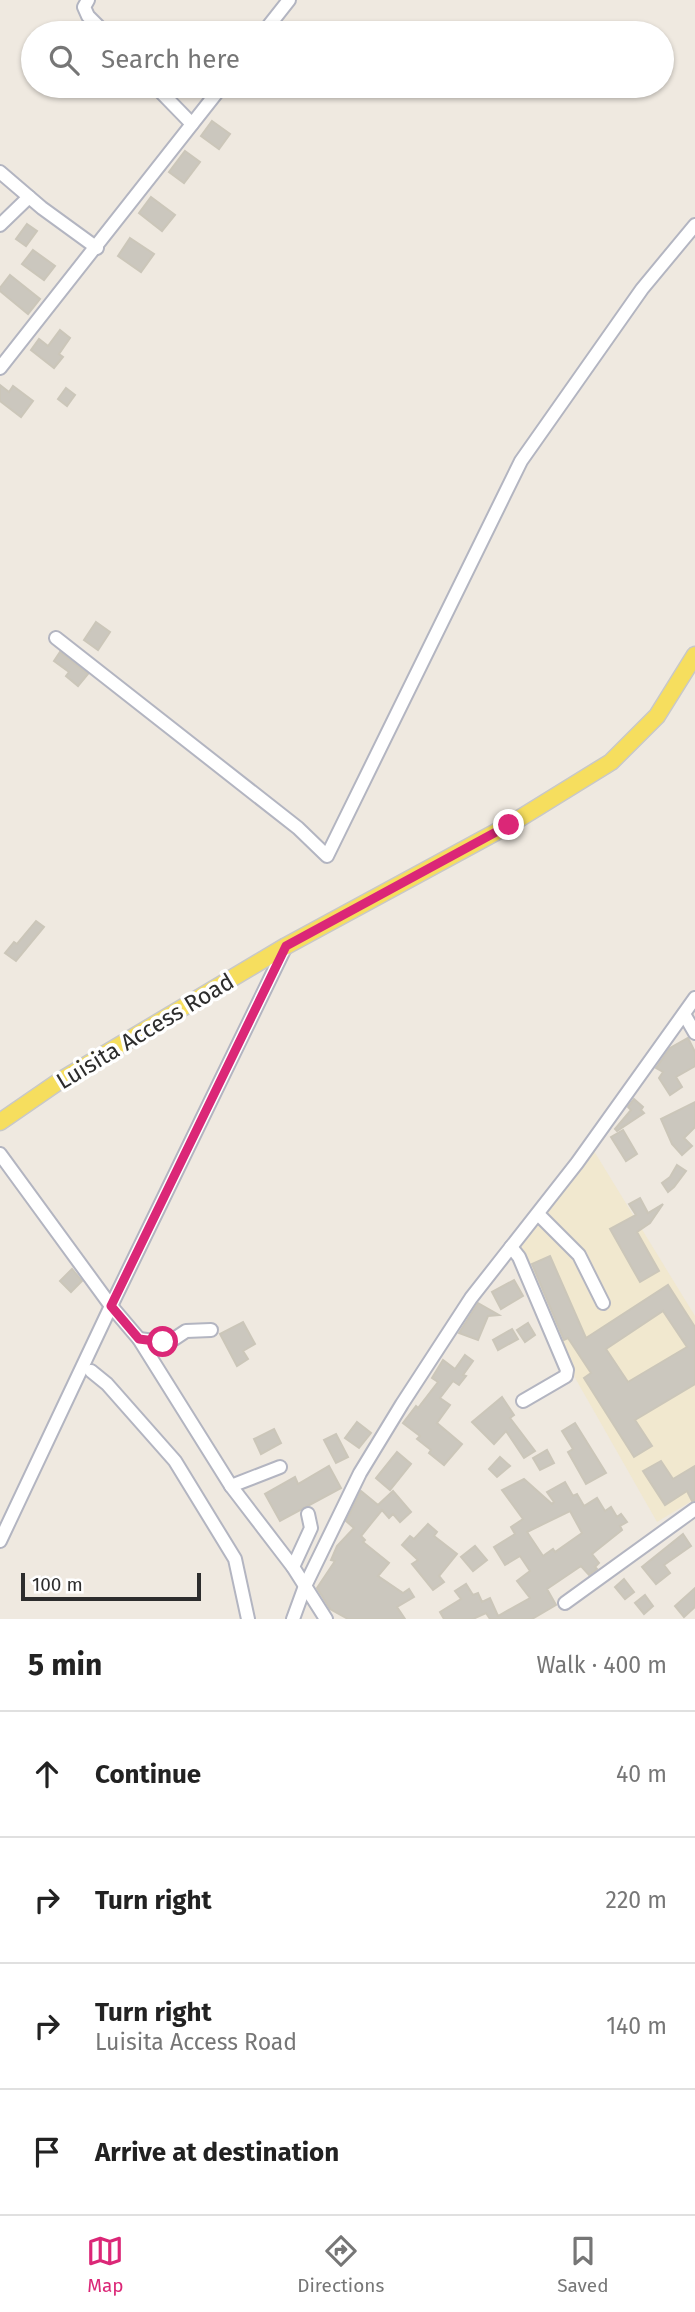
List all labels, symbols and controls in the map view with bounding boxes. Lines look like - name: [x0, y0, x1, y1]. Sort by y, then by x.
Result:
- search box: [21, 21, 674, 98]
- icon: search: [45, 41, 83, 79]
- text: Search here: [101, 44, 240, 75]
- route end: [493, 809, 524, 840]
- street label: Luisita Access Road: [51, 967, 239, 1095]
- route start: [147, 1326, 178, 1357]
- scale bar: [21, 1570, 201, 1602]
- text: 100 m: [32, 1573, 83, 1596]
- text: 5 min: [28, 1647, 102, 1683]
- text: Walk · 400 m: [536, 1651, 667, 1679]
- icon: ahead: [28, 1755, 66, 1793]
- text: Continue: [95, 1759, 201, 1790]
- text: 40 m: [616, 1760, 667, 1788]
- icon: right: [28, 1881, 66, 1919]
- text: Turn right: [95, 1885, 212, 1916]
- text: 220 m: [606, 1886, 667, 1914]
- text: Turn right: [95, 1997, 212, 2028]
- icon: right: [28, 2007, 66, 2045]
- text: 140 m: [606, 2012, 667, 2040]
- text: Luisita Access Road: [95, 2028, 297, 2056]
- icon: arrive: [28, 2133, 66, 2171]
- text: Arrive at destination: [95, 2137, 339, 2168]
- tab: Map: [86, 2232, 124, 2297]
- tab: Directions: [297, 2232, 384, 2297]
- tab: Saved: [557, 2232, 609, 2297]

